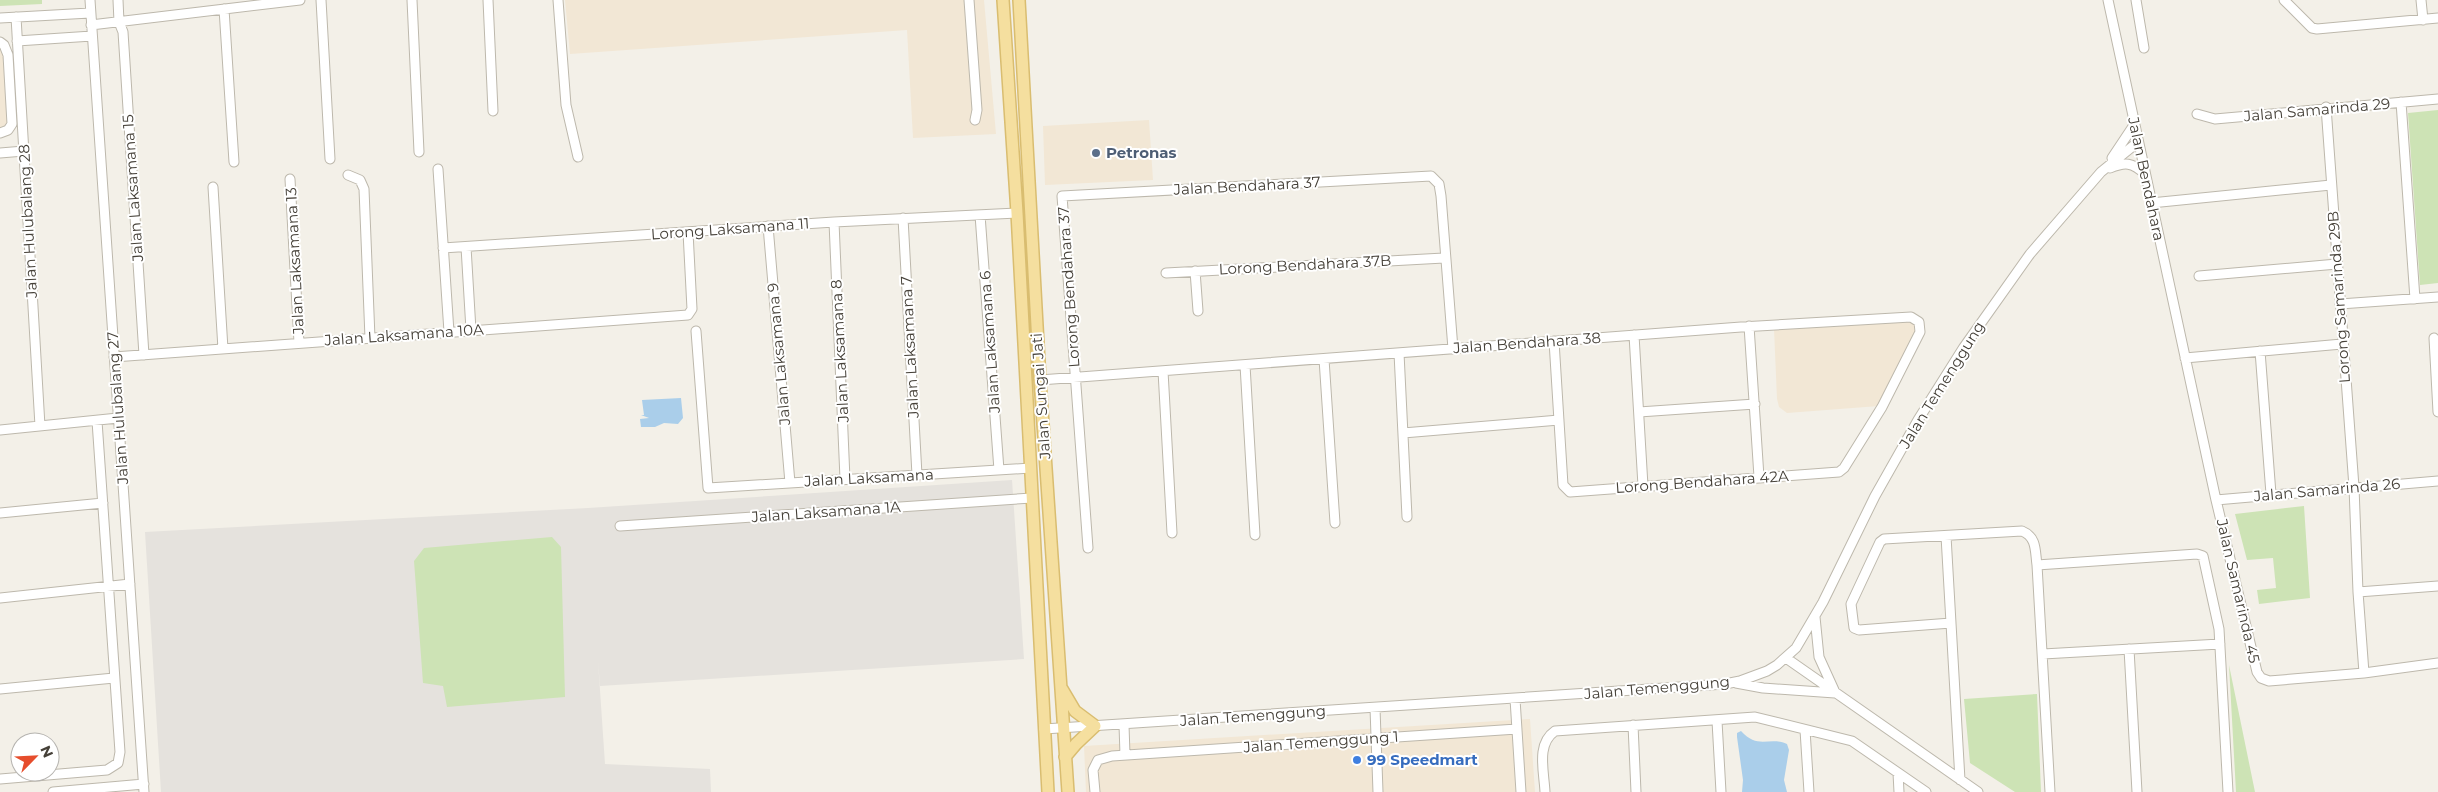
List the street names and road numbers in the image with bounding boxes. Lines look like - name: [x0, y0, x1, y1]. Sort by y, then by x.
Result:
- street label: Jalan Samarinda 29: [2242, 94, 2391, 125]
- street label: Jalan Laksamana 15: [118, 114, 147, 263]
- street label: Jalan Bendahara: [2124, 114, 2169, 243]
- street label: Jalan Hulubalang 28: [14, 144, 41, 299]
- street label: Jalan Bendahara 37: [1172, 172, 1321, 199]
- street label: Jalan Laksamana 13: [281, 187, 308, 336]
- street label: Lorong Bendahara 37: [1053, 206, 1084, 368]
- street label: Lorong Samarinda 29B: [2323, 210, 2354, 384]
- street label: Lorong Laksamana 11: [650, 213, 810, 244]
- street label: Lorong Bendahara 37B: [1218, 250, 1392, 279]
- street label: Jalan Laksamana 6: [975, 270, 1004, 415]
- street label: Jalan Laksamana 7: [896, 275, 923, 420]
- street label: Jalan Laksamana 8: [826, 279, 853, 424]
- street label: Jalan Laksamana 9: [763, 282, 794, 427]
- street label: Jalan Temenggung: [1894, 318, 1988, 453]
- street label: Jalan Laksamana 10A: [323, 319, 484, 350]
- street label: Jalan Bendahara 38: [1451, 328, 1601, 357]
- street label: Jalan Hulubalang 27: [103, 331, 132, 486]
- street label: Jalan Sungai Jati: [1027, 332, 1054, 461]
- street label: Jalan Laksamana: [803, 465, 934, 490]
- street label: Lorong Bendahara 42A: [1615, 466, 1789, 497]
- street label: Jalan Samarinda 26: [2252, 474, 2401, 505]
- street label: Jalan Laksamana 1A: [750, 497, 902, 526]
- street label: Jalan Samarinda 45: [2212, 516, 2264, 665]
- street label: Jalan Temenggung: [1582, 672, 1731, 703]
- street label: Jalan Temenggung: [1178, 701, 1327, 730]
- street label: Jalan Temenggung 1: [1242, 727, 1399, 756]

